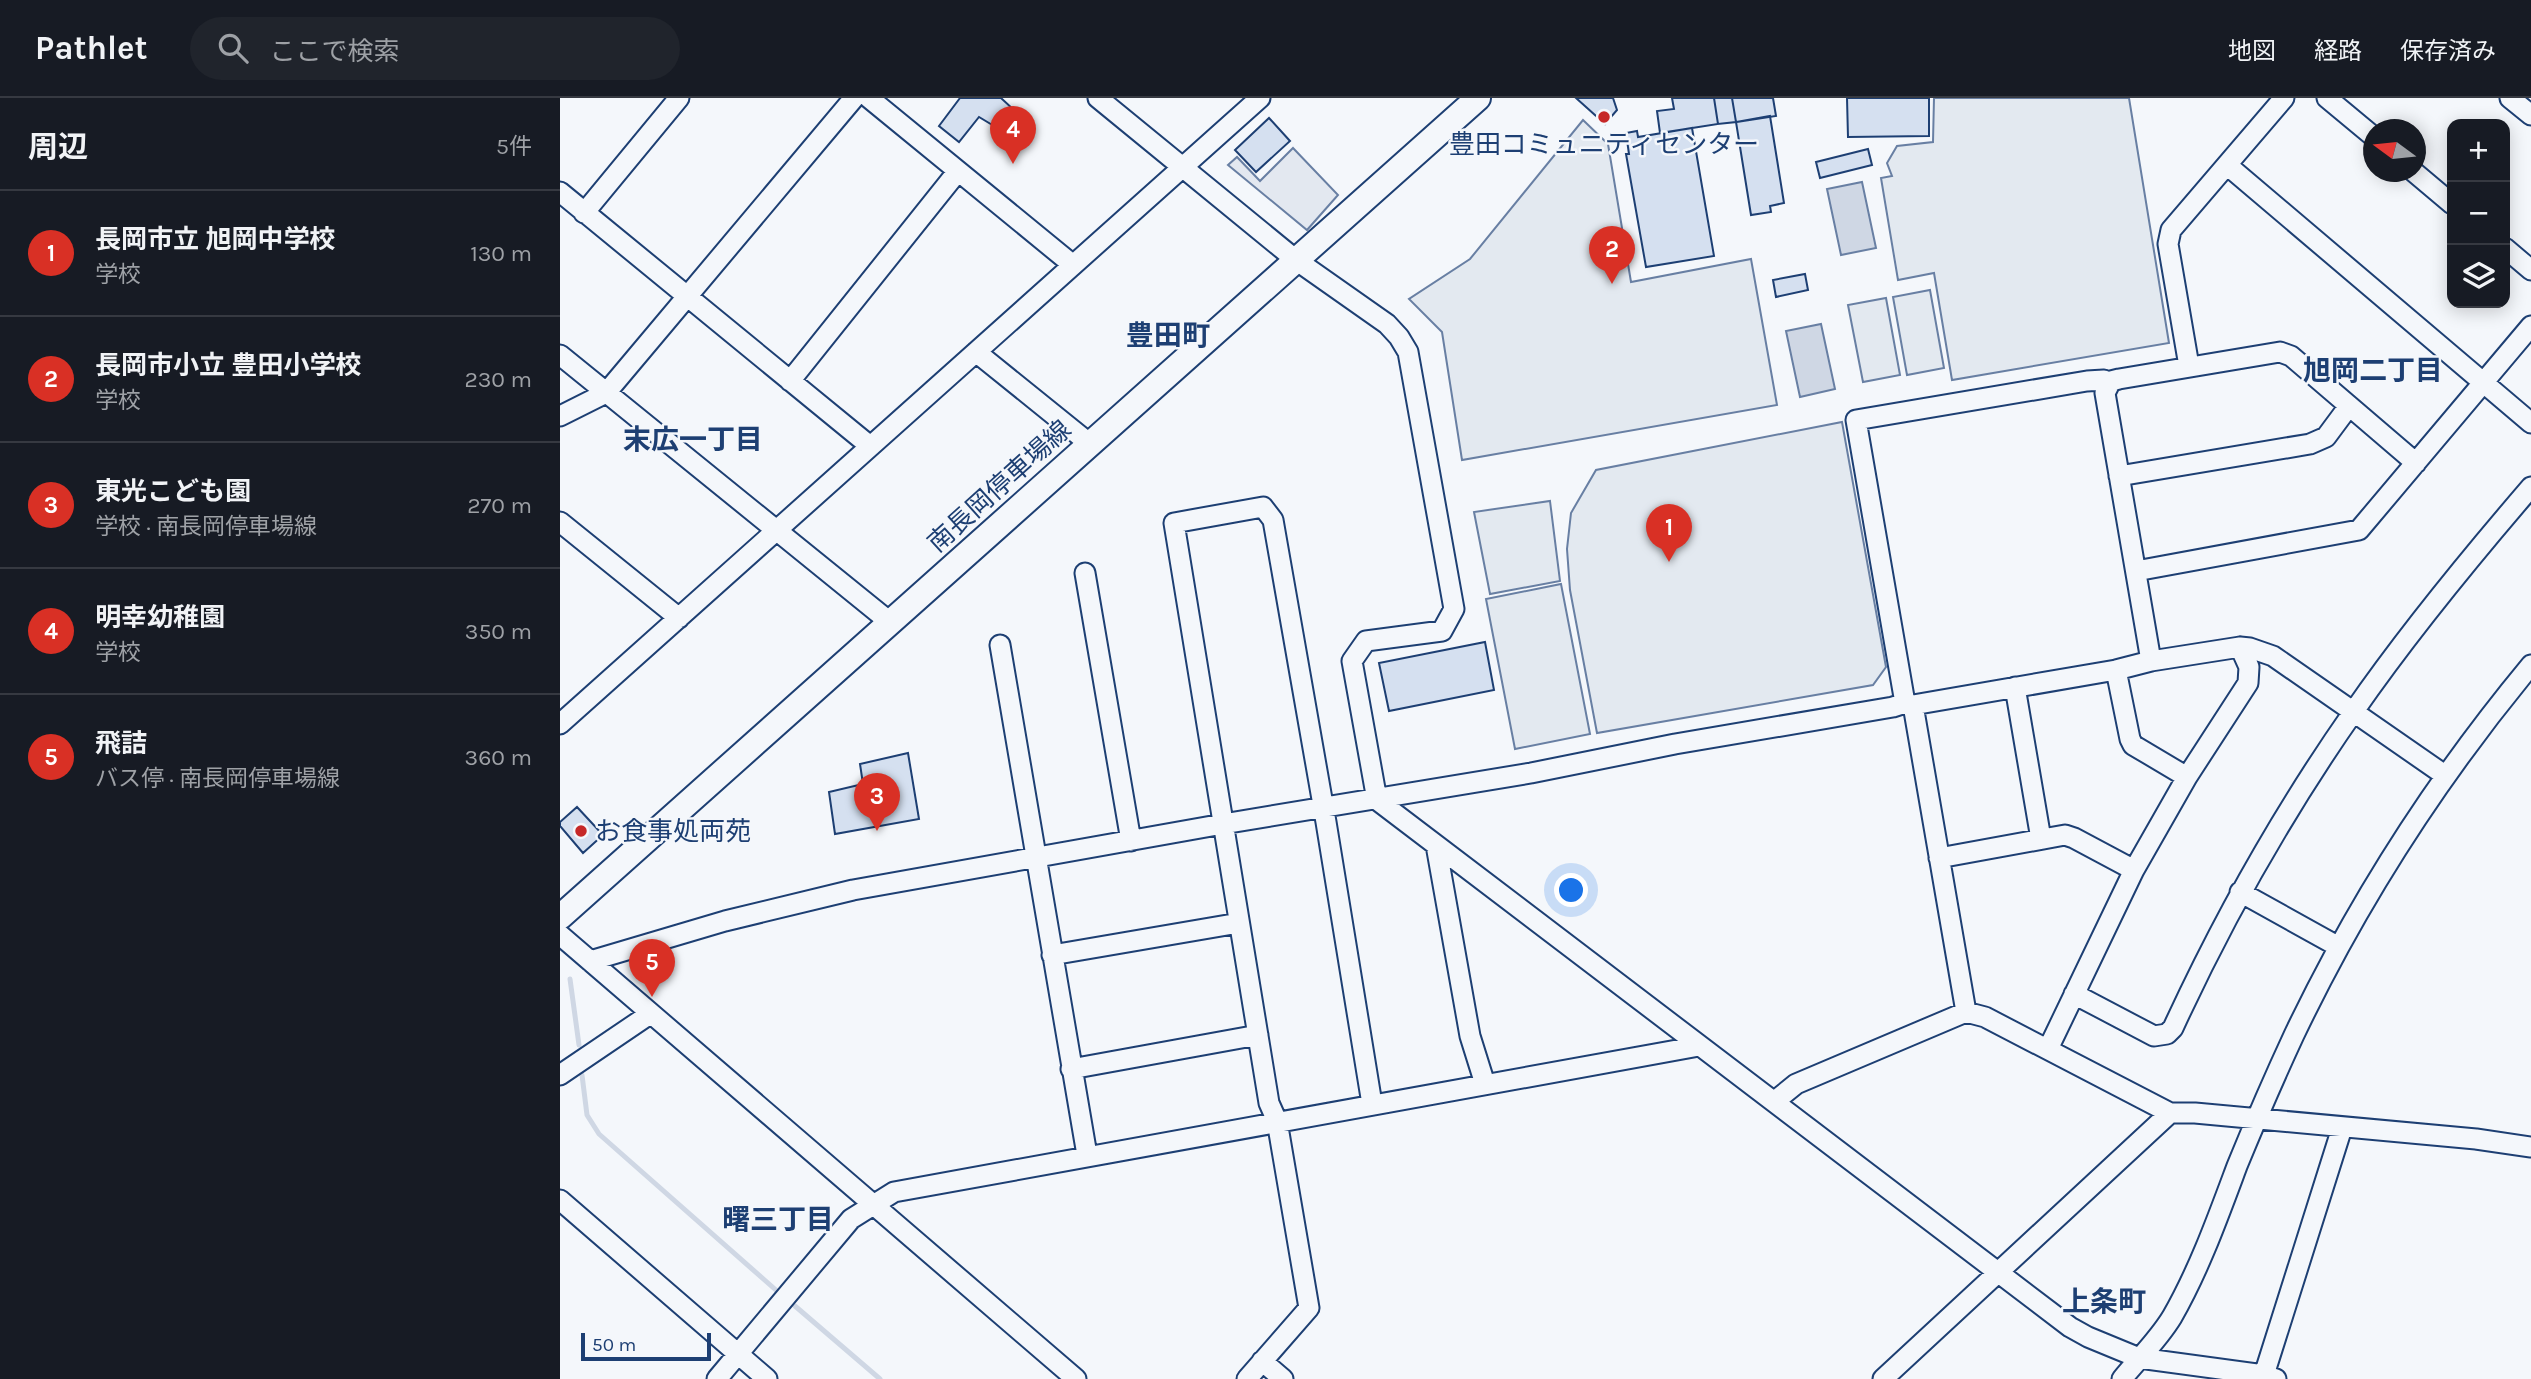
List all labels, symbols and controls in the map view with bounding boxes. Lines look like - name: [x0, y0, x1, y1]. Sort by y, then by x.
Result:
- search box: [190, 17, 680, 80]
- text: Pathlet: [35, 29, 148, 67]
- icon: search: [214, 29, 252, 67]
- text: ここで検索: [270, 36, 400, 67]
- text: 地図: [2228, 37, 2276, 65]
- text: 経路: [2314, 37, 2362, 65]
- text: 保存済み: [2400, 37, 2496, 65]
- pin: 4: [990, 106, 1036, 164]
- marker: 豊田コミュニティセンター: [1596, 109, 1612, 125]
- north arrow: [2363, 119, 2426, 182]
- map controls: [2447, 119, 2510, 308]
- button: +: [2447, 119, 2510, 182]
- text: 周辺: [28, 129, 88, 165]
- place label: 豊田コミュニティセンター: [1449, 129, 1759, 160]
- text: 5件: [496, 133, 532, 160]
- button: −: [2447, 182, 2510, 245]
- text: 長岡市立 旭岡中学校: [95, 224, 336, 255]
- pin: 2: [1589, 226, 1635, 284]
- text: 1: [47, 240, 55, 267]
- text: 130 m: [470, 240, 532, 267]
- button: layers: [2447, 245, 2510, 308]
- text: 学校: [95, 261, 141, 288]
- district label: 豊田町: [1126, 319, 1210, 352]
- text: 長岡市小立 豊田小学校: [95, 350, 362, 381]
- district label: 旭岡二丁目: [2303, 354, 2443, 387]
- text: 2: [44, 366, 58, 393]
- text: 230 m: [464, 366, 532, 393]
- text: 学校: [95, 387, 141, 414]
- street label: 南長岡停車場線: [921, 414, 1077, 559]
- district label: 末広一丁目: [623, 423, 763, 456]
- text: 東光こども園: [95, 476, 251, 507]
- text: 3: [44, 492, 58, 519]
- text: 270 m: [467, 492, 532, 519]
- pin: 1: [1646, 504, 1692, 562]
- text: 学校 · 南長岡停車場線: [95, 513, 317, 540]
- text: 明幸幼稚園: [95, 602, 225, 633]
- text: 4: [44, 618, 58, 645]
- text: 350 m: [465, 618, 532, 645]
- text: 学校: [95, 639, 141, 666]
- text: 飛詰: [95, 728, 147, 759]
- text: 5: [44, 744, 58, 771]
- text: 360 m: [465, 744, 532, 771]
- text: バス停 · 南長岡停車場線: [95, 765, 340, 792]
- pin: 3: [854, 773, 900, 831]
- place label: お食事処両苑: [595, 816, 751, 847]
- marker: お食事処両苑: [573, 823, 589, 839]
- your location: [1554, 873, 1588, 907]
- pin: 5: [629, 939, 675, 997]
- district label: 曙三丁目: [722, 1203, 834, 1236]
- district label: 上条町: [2062, 1285, 2146, 1318]
- scale bar: [581, 1330, 710, 1362]
- text: 50 m: [592, 1334, 636, 1356]

